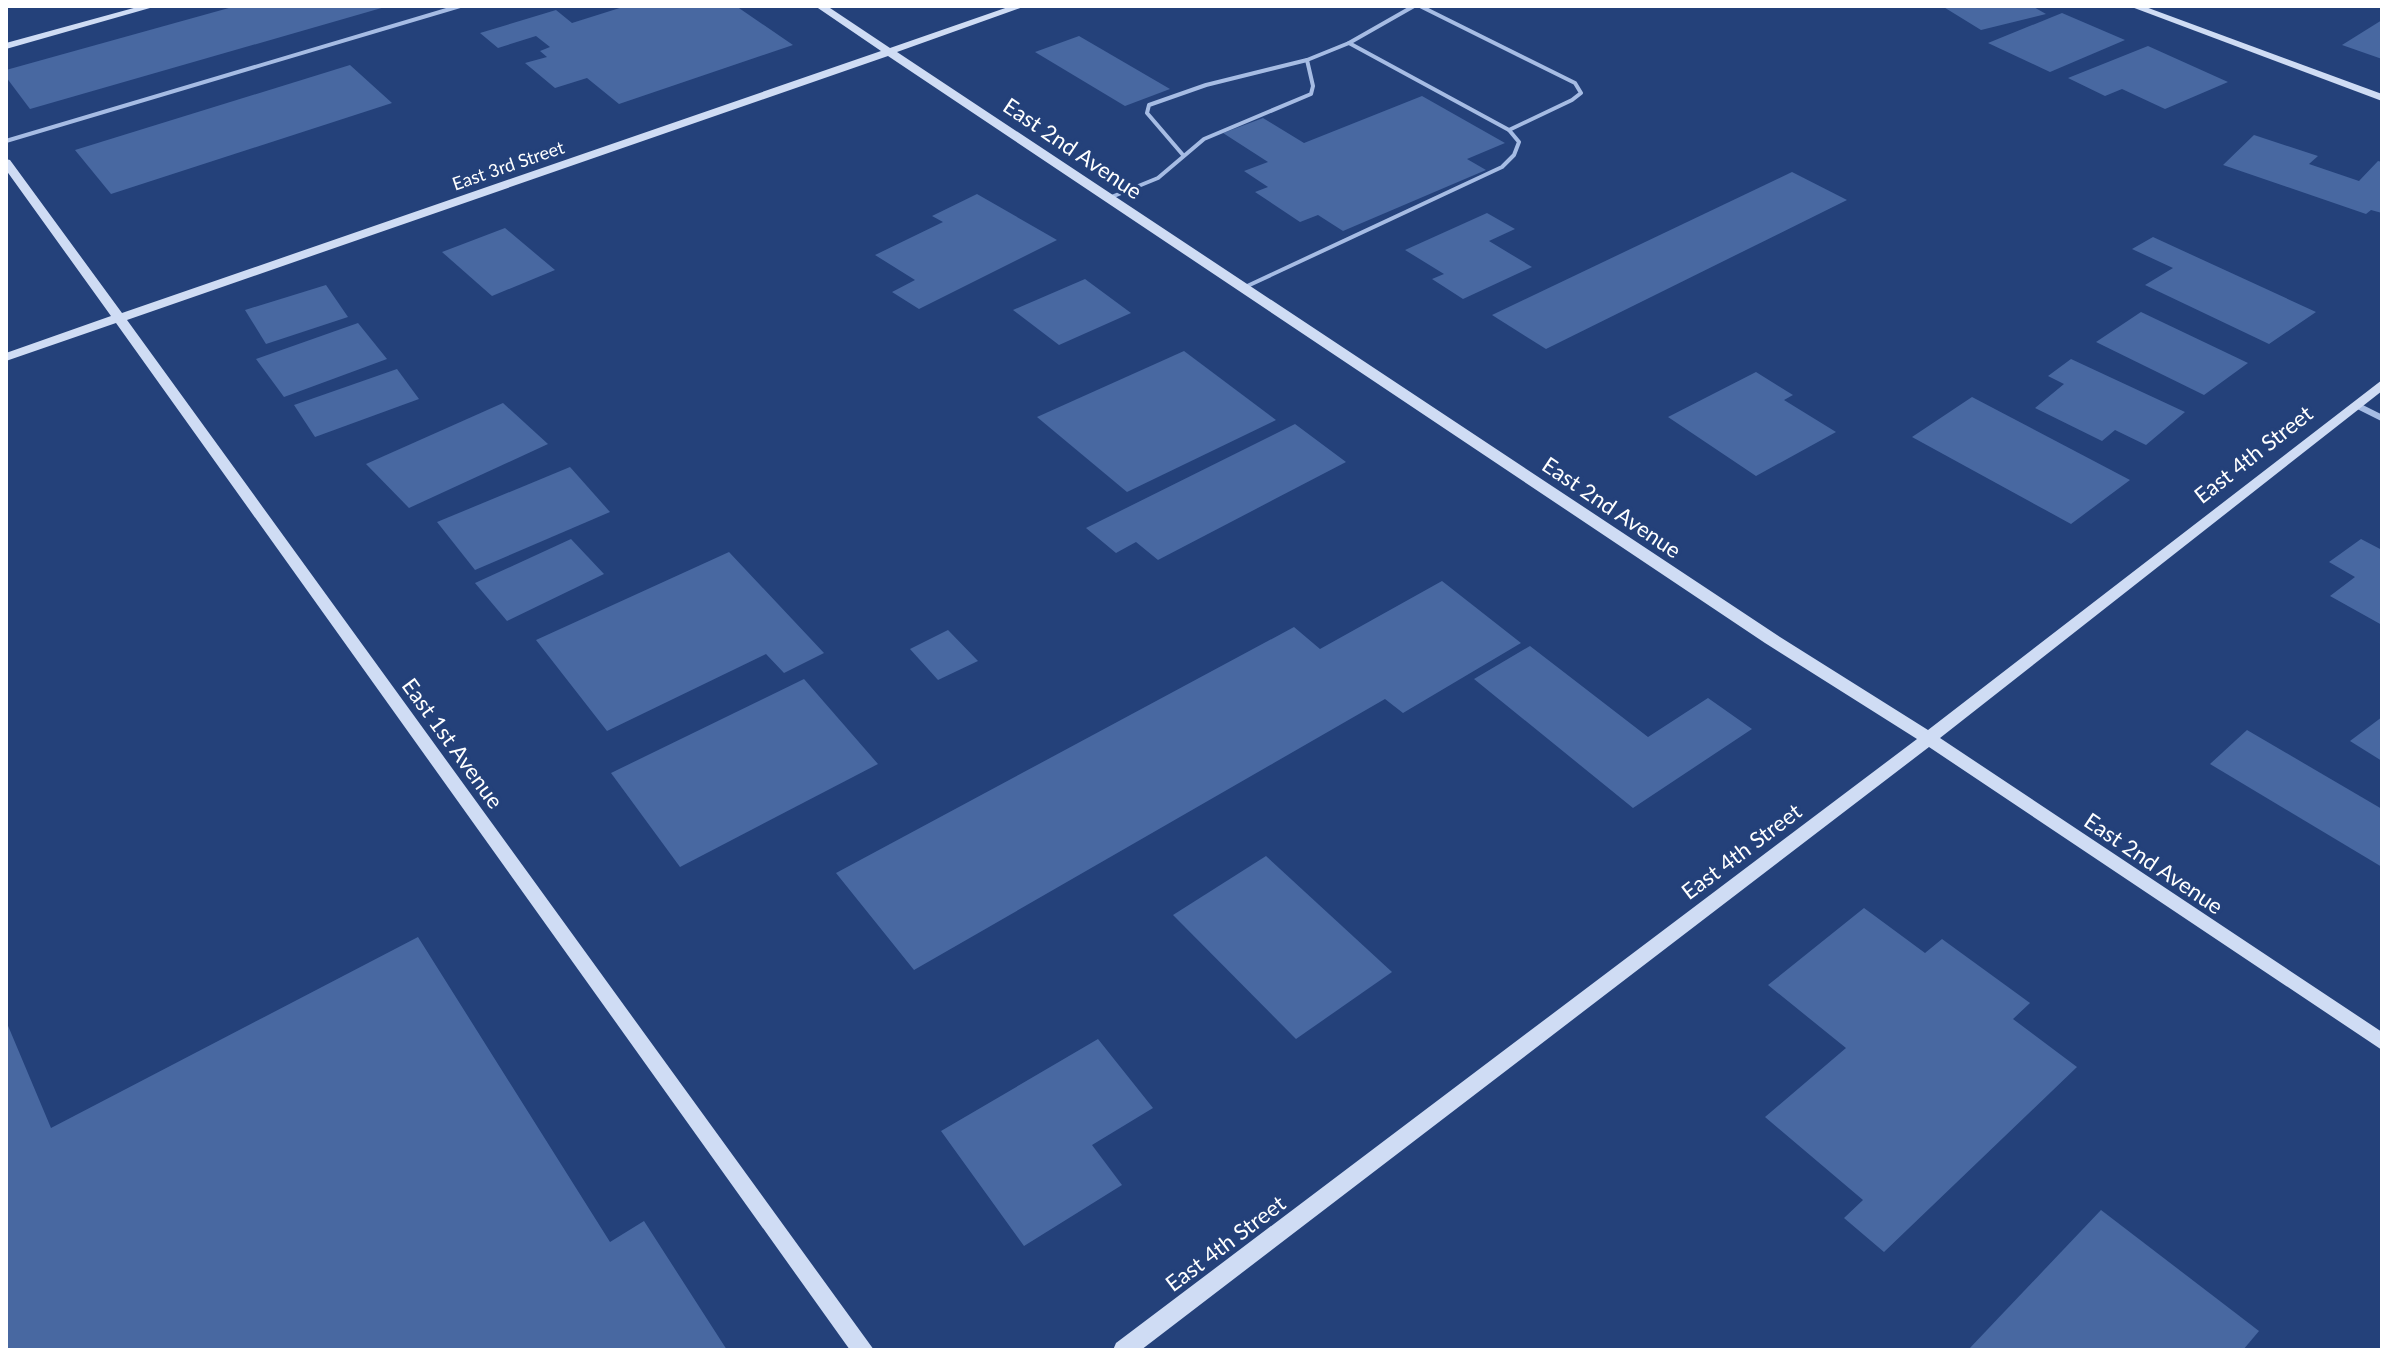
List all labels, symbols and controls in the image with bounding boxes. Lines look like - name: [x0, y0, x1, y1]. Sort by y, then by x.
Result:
- street label: East 2nd Avenue: [998, 92, 1148, 204]
- street label: East 3rd Street: [449, 135, 567, 194]
- street label: East 4th Street: [2188, 399, 2318, 509]
- street label: East 2nd Avenue: [1537, 451, 1687, 563]
- street label: East 1st Avenue: [397, 673, 509, 813]
- street label: East 4th Street: [1676, 797, 1806, 905]
- street label: East 2nd Avenue: [2079, 807, 2229, 919]
- street label: East 4th Street: [1160, 1189, 1290, 1297]

